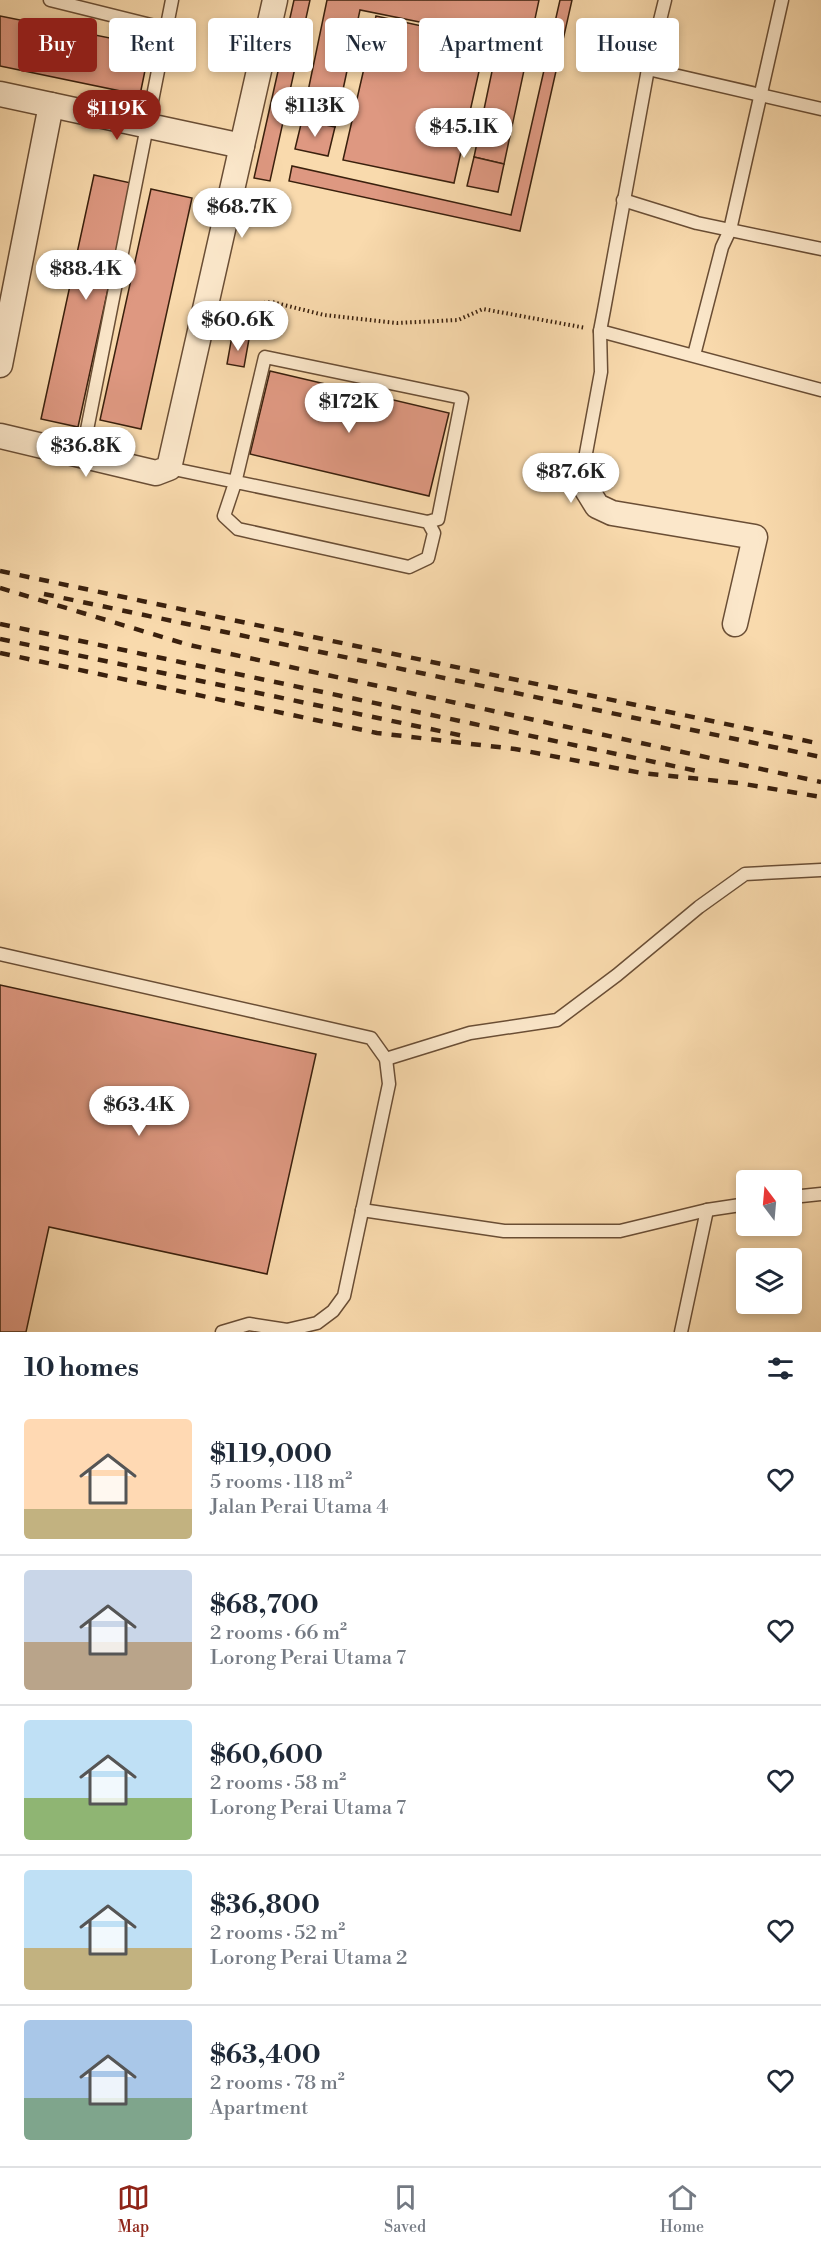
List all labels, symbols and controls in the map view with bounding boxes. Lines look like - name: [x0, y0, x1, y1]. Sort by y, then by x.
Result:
- chip: Buy: [18, 18, 97, 72]
- chip: Rent: [109, 18, 196, 72]
- chip: Filters: [208, 18, 313, 72]
- chip: New: [325, 18, 407, 72]
- chip: Apartment: [419, 18, 564, 72]
- chip: House: [576, 18, 679, 72]
- pin: $113K: [273, 87, 357, 138]
- pin: $119K: [75, 90, 159, 141]
- text: $113K: [285, 94, 345, 119]
- text: $119K: [87, 97, 147, 122]
- pin: $45.1K: [415, 108, 513, 159]
- text: $45.1K: [429, 115, 499, 140]
- pin: $68.7K: [193, 188, 291, 239]
- text: $68.7K: [207, 195, 277, 220]
- pin: $88.4K: [37, 250, 135, 301]
- text: $88.4K: [50, 257, 122, 282]
- pin: $60.6K: [189, 301, 287, 352]
- text: $60.6K: [201, 308, 275, 333]
- pin: $172K: [307, 383, 391, 434]
- text: $172K: [319, 390, 379, 415]
- pin: $36.8K: [37, 427, 135, 478]
- text: $36.8K: [51, 434, 121, 459]
- pin: $87.6K: [522, 453, 620, 504]
- text: $87.6K: [536, 460, 606, 485]
- pin: $63.4K: [90, 1086, 188, 1137]
- text: $63.4K: [103, 1093, 175, 1118]
- north arrow: [736, 1170, 802, 1236]
- map controls: [736, 1170, 802, 1314]
- button: layers: [736, 1248, 802, 1314]
- text: 10 homes: [24, 1352, 139, 1384]
- icon: filters: [764, 1352, 797, 1385]
- text: $119,000: [210, 1438, 332, 1470]
- icon: home: [72, 1443, 144, 1515]
- icon: heart: [764, 1463, 797, 1496]
- text: 5 rooms · 118 m²: [210, 1470, 352, 1495]
- text: Jalan Perai Utama 4: [210, 1495, 388, 1520]
- text: $68,700: [210, 1589, 319, 1621]
- icon: home: [72, 1594, 144, 1666]
- icon: heart: [764, 1614, 797, 1647]
- text: 2 rooms · 66 m²: [210, 1621, 347, 1646]
- text: Lorong Perai Utama 7: [210, 1646, 406, 1671]
- text: $60,600: [210, 1739, 323, 1771]
- icon: home: [72, 1744, 144, 1816]
- icon: heart: [764, 1764, 797, 1797]
- text: 2 rooms · 58 m²: [210, 1771, 346, 1796]
- text: Lorong Perai Utama 7: [210, 1796, 406, 1821]
- text: $36,800: [210, 1889, 320, 1921]
- icon: home: [72, 1894, 144, 1966]
- icon: heart: [764, 1914, 797, 1947]
- text: 2 rooms · 52 m²: [210, 1921, 345, 1946]
- text: Lorong Perai Utama 2: [210, 1946, 408, 1971]
- text: $63,400: [210, 2039, 321, 2071]
- icon: home: [72, 2044, 144, 2116]
- icon: heart: [764, 2064, 797, 2097]
- text: 2 rooms · 78 m²: [210, 2071, 345, 2096]
- text: Apartment: [210, 2096, 308, 2121]
- tab: Map: [117, 2181, 150, 2237]
- tab: Saved: [384, 2181, 426, 2237]
- tab: Home: [660, 2181, 704, 2237]

